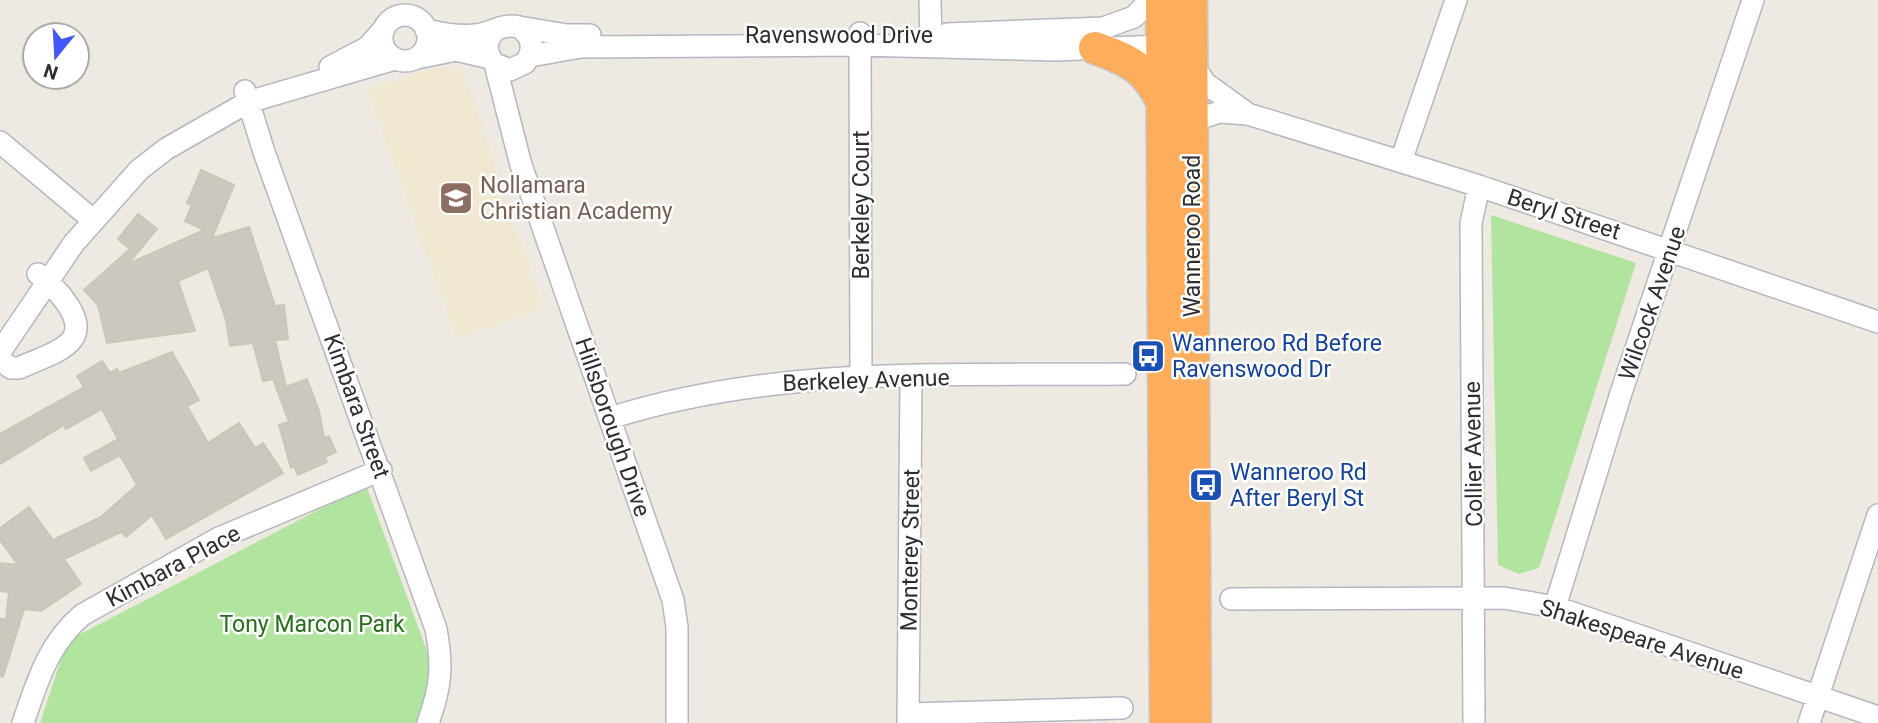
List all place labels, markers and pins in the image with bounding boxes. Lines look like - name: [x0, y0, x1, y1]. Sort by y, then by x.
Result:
- place label: Nollamara Christian Academy: [480, 172, 673, 225]
- school or university icon: Nollamara Christian Academy: [437, 179, 475, 217]
- place label: Wanneroo Rd Before Ravenswood Dr: [1172, 330, 1382, 383]
- bus stop icon: Wanneroo Rd Before Ravenswood Dr: [1129, 337, 1167, 375]
- place label: Wanneroo Rd After Beryl St: [1230, 459, 1367, 512]
- bus stop icon: Wanneroo Rd After Beryl St: [1187, 466, 1225, 504]

